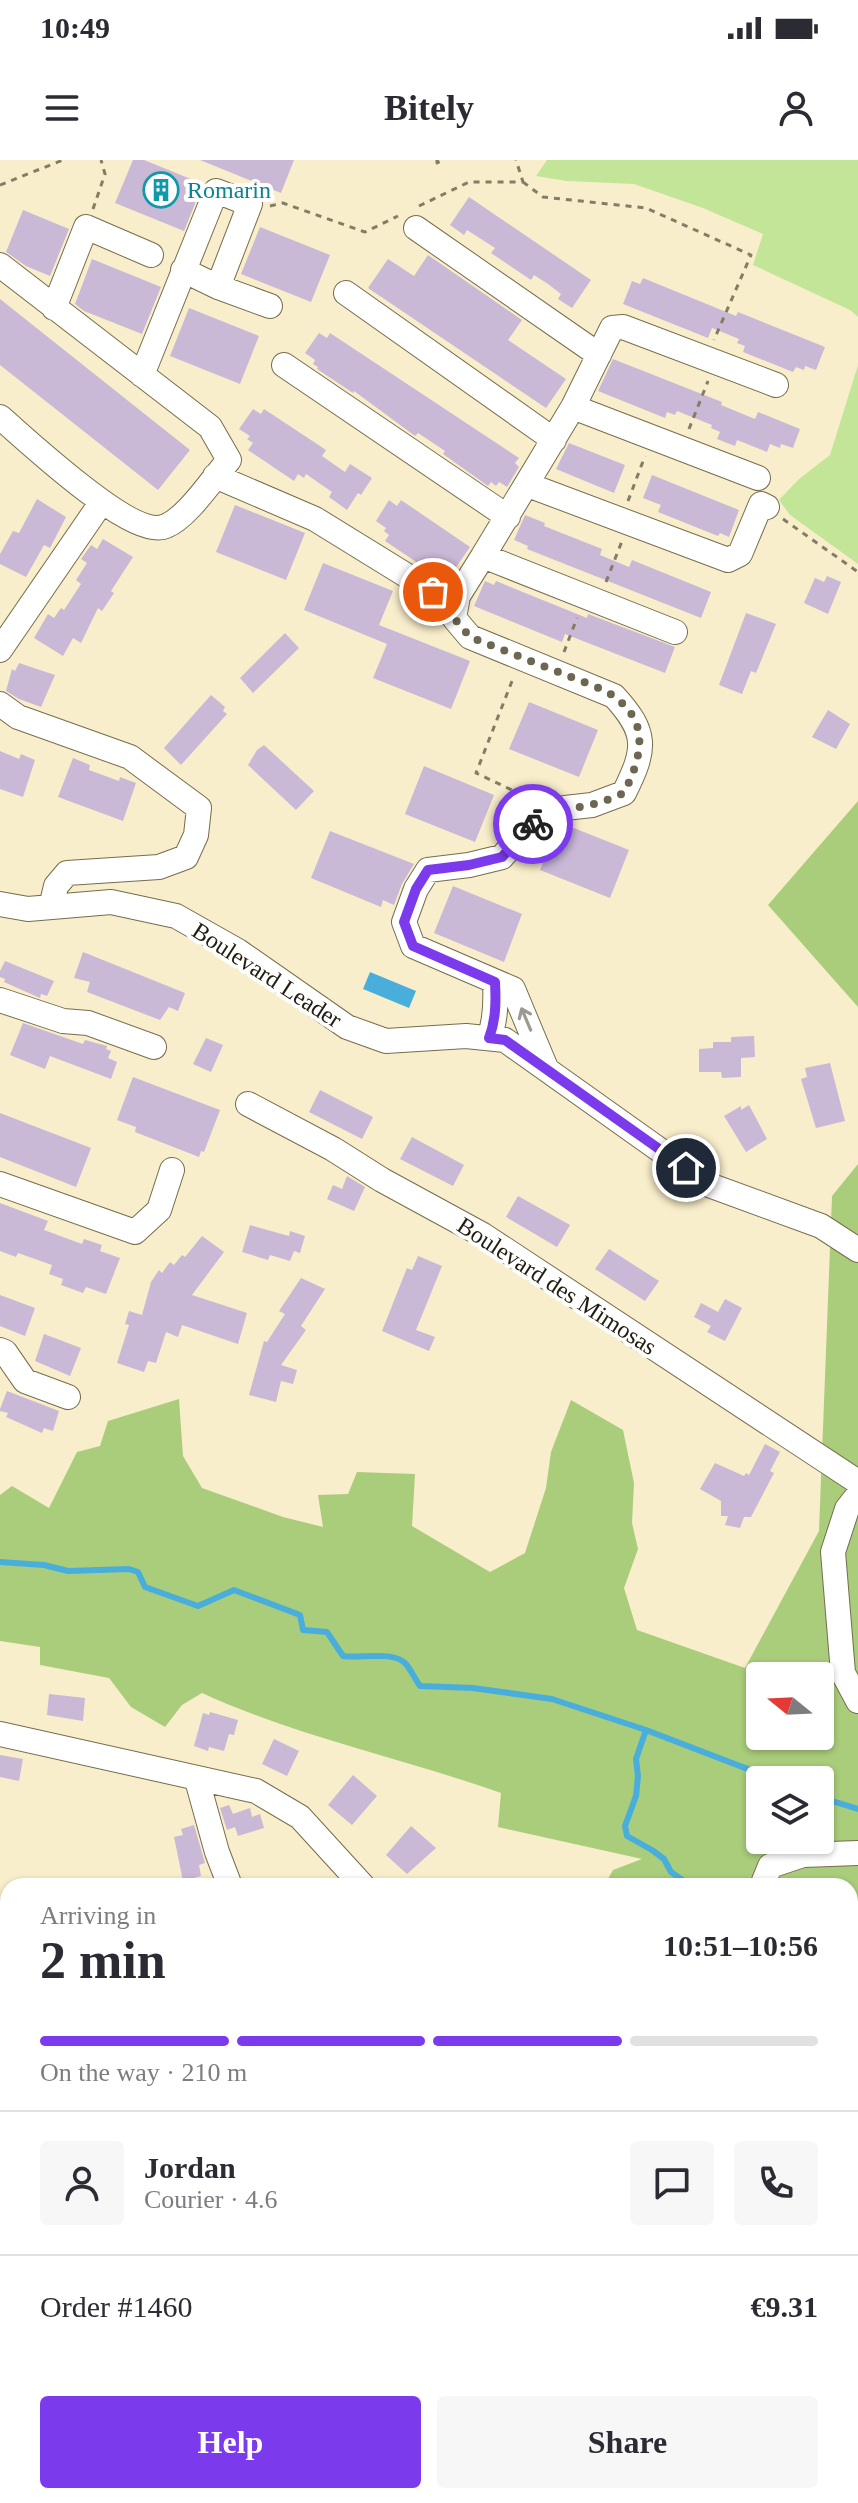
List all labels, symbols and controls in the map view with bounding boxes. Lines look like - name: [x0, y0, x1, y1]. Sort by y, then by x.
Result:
- text: 10:49: [40, 11, 110, 44]
- icon: menu: [40, 86, 84, 130]
- icon: person: [774, 86, 818, 130]
- text: Bitely: [384, 88, 474, 128]
- building icon: Romarin: [142, 171, 180, 209]
- place label: Romarin: [187, 177, 271, 203]
- pin: [399, 558, 467, 626]
- icon: bag: [411, 570, 455, 614]
- courier: [493, 784, 573, 864]
- icon: bike: [511, 802, 555, 846]
- street label: Boulevard Leader: [188, 917, 346, 1033]
- one-way arrow: [518, 1007, 533, 1032]
- pin: [652, 1134, 720, 1202]
- icon: home: [664, 1146, 708, 1190]
- street label: Boulevard des Mimosas: [453, 1212, 661, 1360]
- north arrow: [746, 1662, 834, 1750]
- map controls: [746, 1662, 834, 1854]
- button: layers: [746, 1766, 834, 1854]
- text: Arriving in: [40, 1901, 156, 1930]
- text: 10:51–10:56: [663, 1929, 818, 1962]
- text: 2 min: [40, 1932, 166, 1989]
- text: On the way · 210 m: [40, 2058, 247, 2087]
- button: person: [40, 2141, 124, 2225]
- button: chat: [630, 2141, 714, 2225]
- button: phone: [734, 2141, 818, 2225]
- text: Jordan: [144, 2151, 236, 2184]
- text: Courier · 4.6: [144, 2185, 278, 2214]
- text: Order #1460: [40, 2290, 192, 2323]
- text: €9.31: [751, 2290, 818, 2323]
- button: Help: [40, 2396, 421, 2488]
- button: Share: [437, 2396, 818, 2488]

